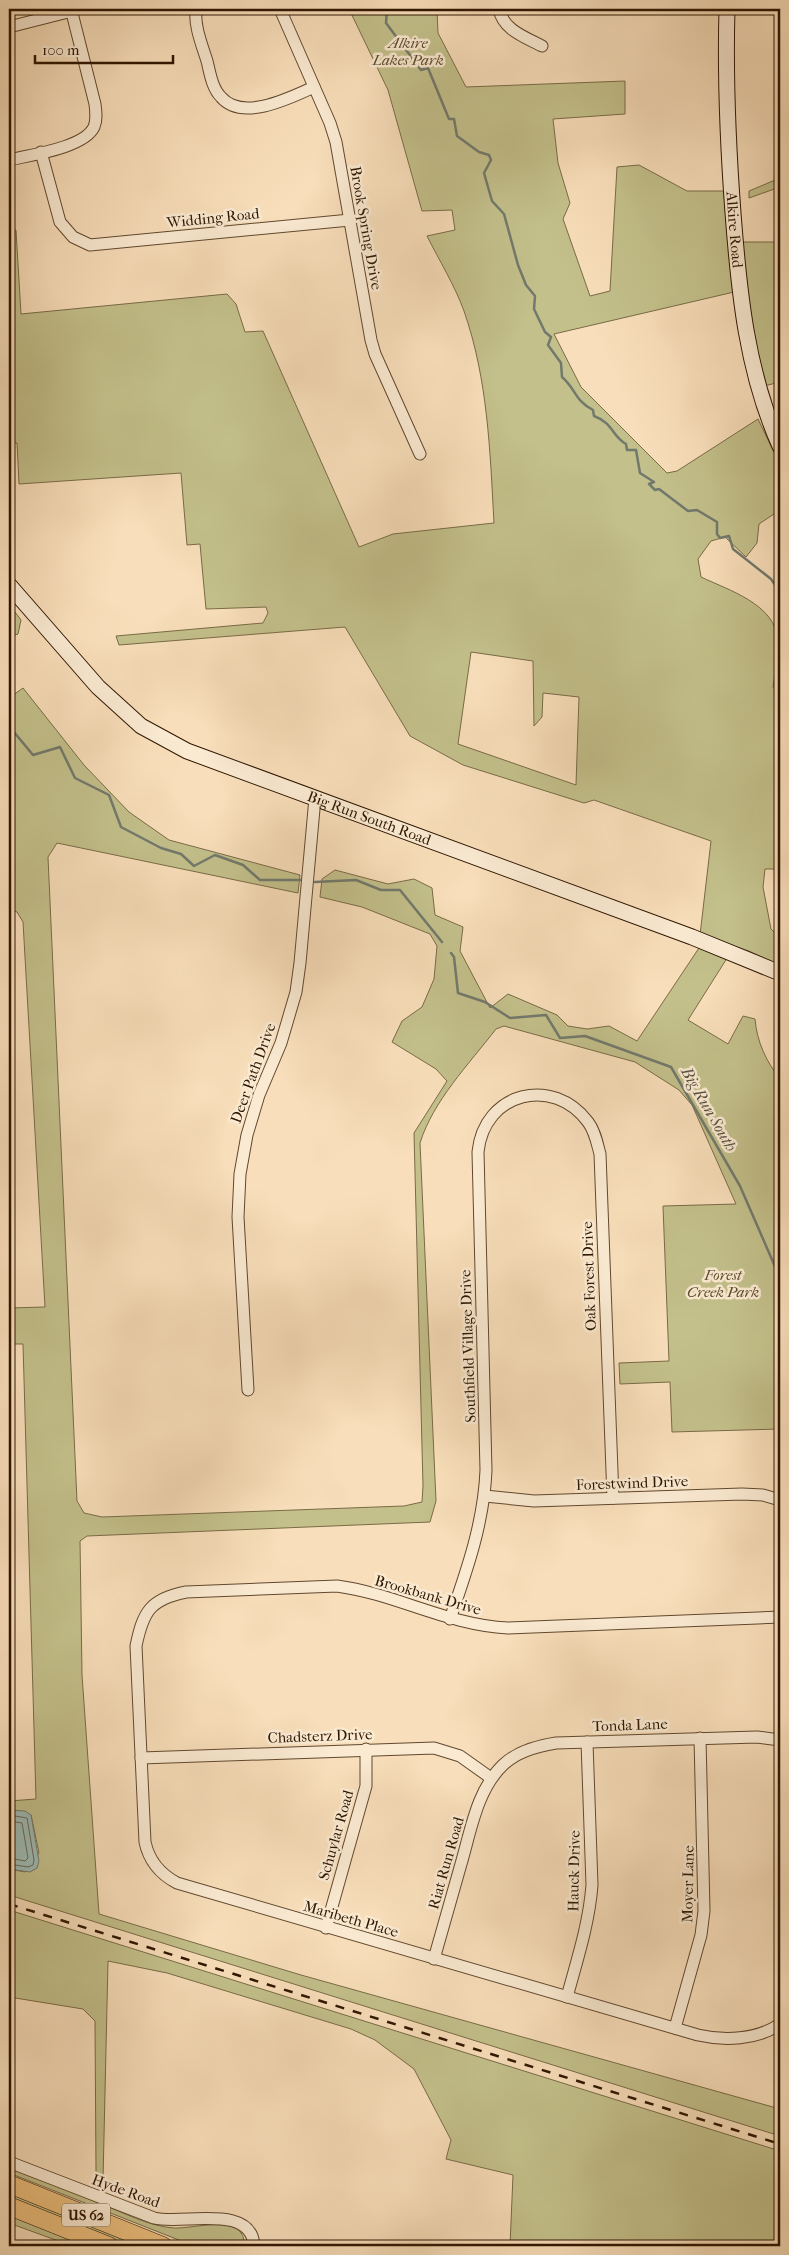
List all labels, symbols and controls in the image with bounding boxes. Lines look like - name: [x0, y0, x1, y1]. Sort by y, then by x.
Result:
- scale bar: [35, 32, 172, 64]
- park label: Alkire Lakes Park: [371, 34, 444, 69]
- text: 100 m: [42, 41, 80, 59]
- street label: Brook Spring Drive: [346, 165, 386, 292]
- street label: Alkire Road: [722, 190, 747, 270]
- street label: Widding Road: [165, 204, 261, 232]
- street label: Big Run South Road: [305, 787, 434, 849]
- street label: Deer Path Drive: [227, 1020, 280, 1126]
- water label: Big Run South: [677, 1063, 741, 1155]
- street label: Oak Forest Drive: [578, 1220, 600, 1331]
- park label: Forest Creek Park: [687, 1266, 759, 1301]
- street label: Southfield Village Drive: [456, 1269, 480, 1423]
- street label: Forestwind Drive: [576, 1472, 689, 1494]
- street label: Brookbank Drive: [373, 1571, 484, 1619]
- street label: Tonda Lane: [592, 1715, 669, 1735]
- street label: Chadsterz Drive: [267, 1725, 373, 1747]
- street label: Schuylar Road: [315, 1787, 358, 1882]
- street label: Riat Run Road: [424, 1814, 468, 1911]
- street label: Hauck Drive: [564, 1830, 584, 1912]
- street label: Moyer Lane: [678, 1845, 698, 1923]
- street label: Maribeth Place: [302, 1897, 401, 1941]
- street label: Hyde Road: [89, 2170, 163, 2212]
- road number: US 62: [62, 2204, 110, 2226]

